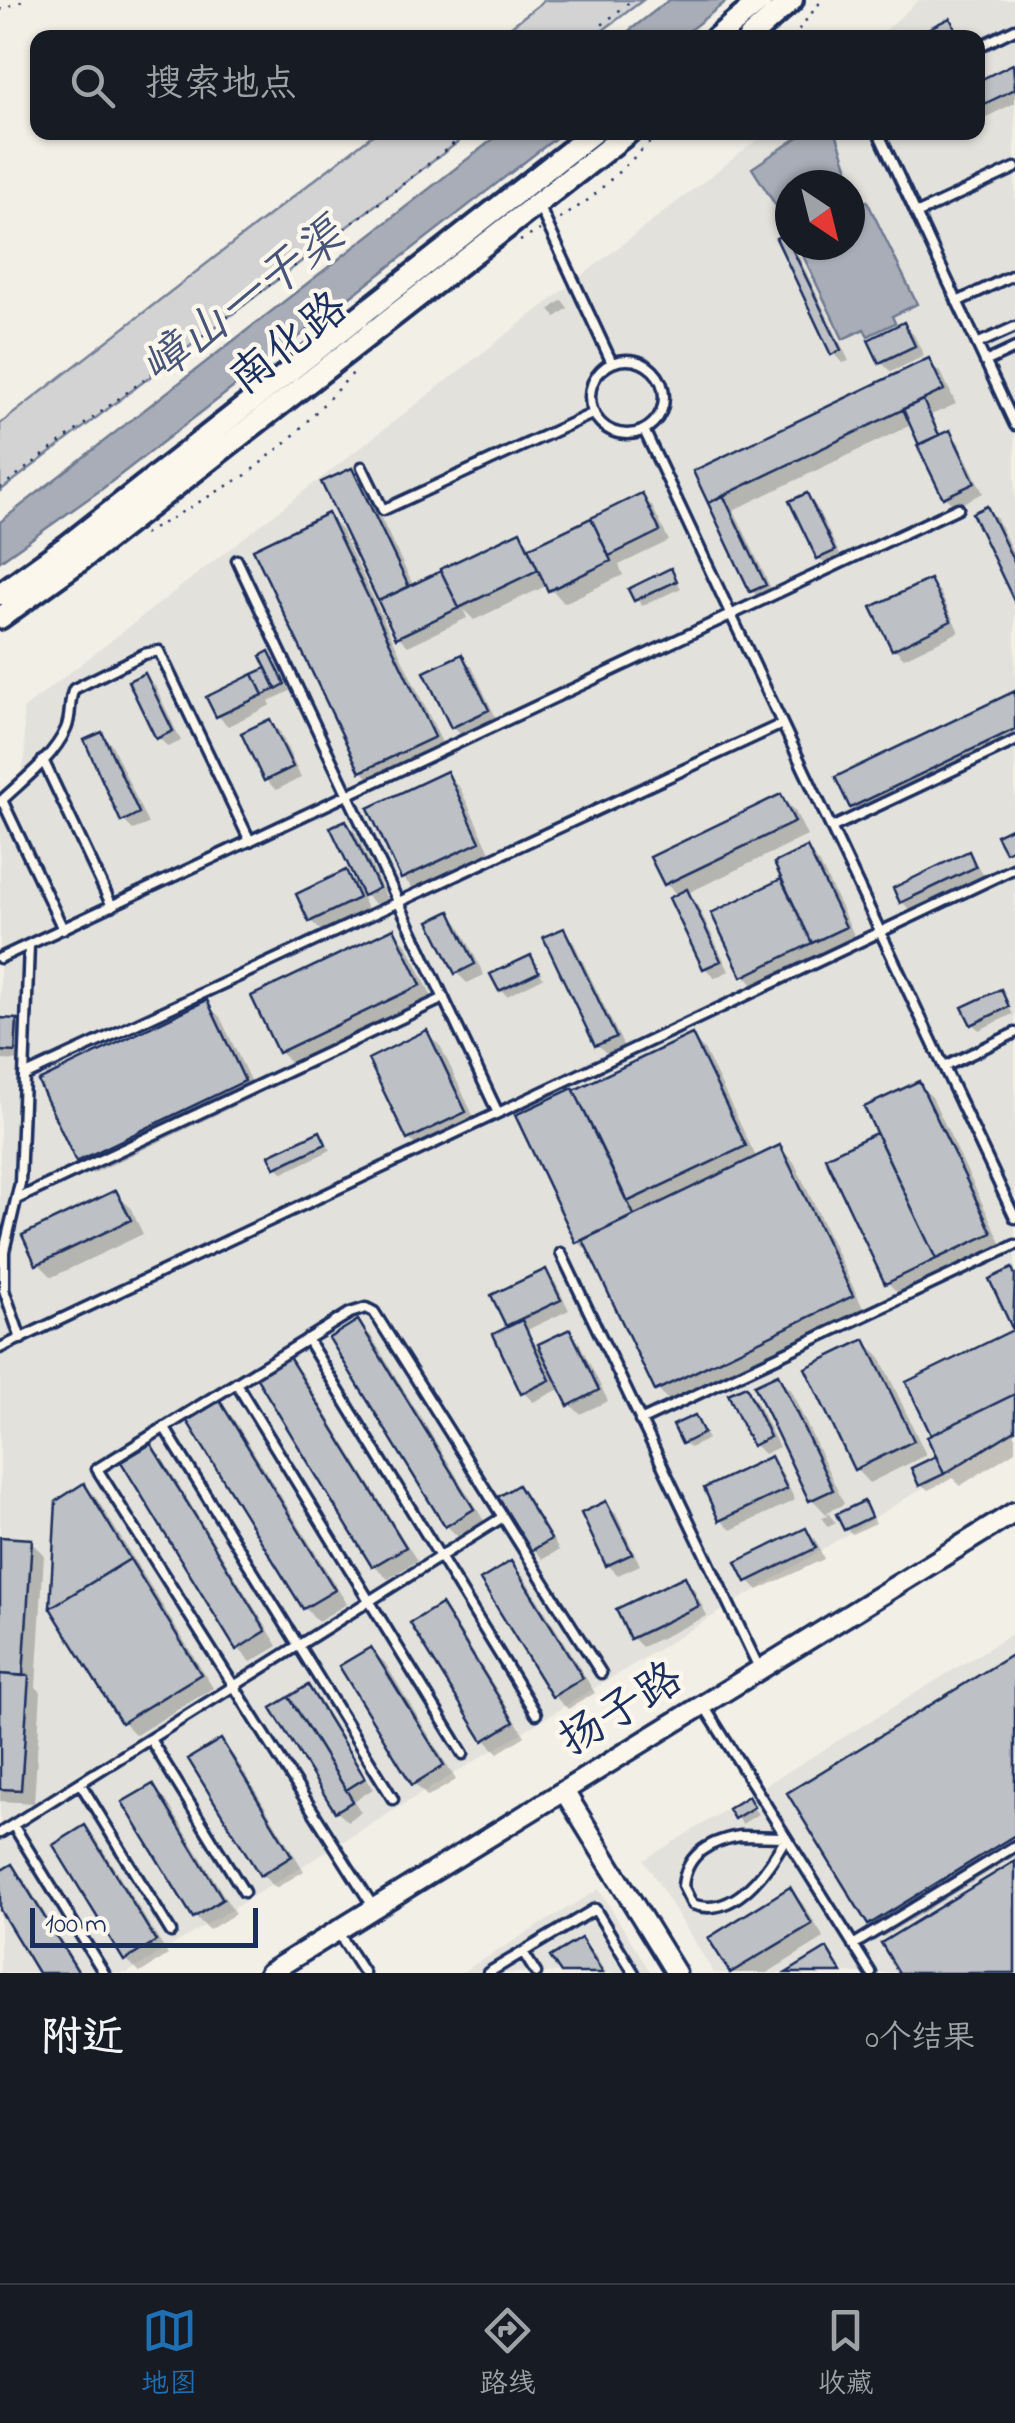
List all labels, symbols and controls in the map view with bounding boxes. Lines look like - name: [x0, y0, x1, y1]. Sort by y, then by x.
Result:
- search box: [30, 30, 985, 140]
- icon: search: [65, 58, 120, 113]
- text: 搜索地点: [145, 58, 297, 114]
- north arrow: [775, 170, 865, 260]
- water label: 嶂山一干渠: [127, 201, 364, 404]
- street label: 南化路: [216, 277, 364, 413]
- street label: 扬子路: [547, 1647, 697, 1775]
- scale bar: [30, 1903, 258, 1948]
- text: 100 m: [45, 1905, 107, 1946]
- text: 附近: [40, 2009, 124, 2070]
- text: 0个结果: [865, 2016, 975, 2063]
- tab: 地图: [141, 2303, 197, 2406]
- tab: 路线: [479, 2303, 536, 2406]
- tab: 收藏: [818, 2303, 874, 2406]

